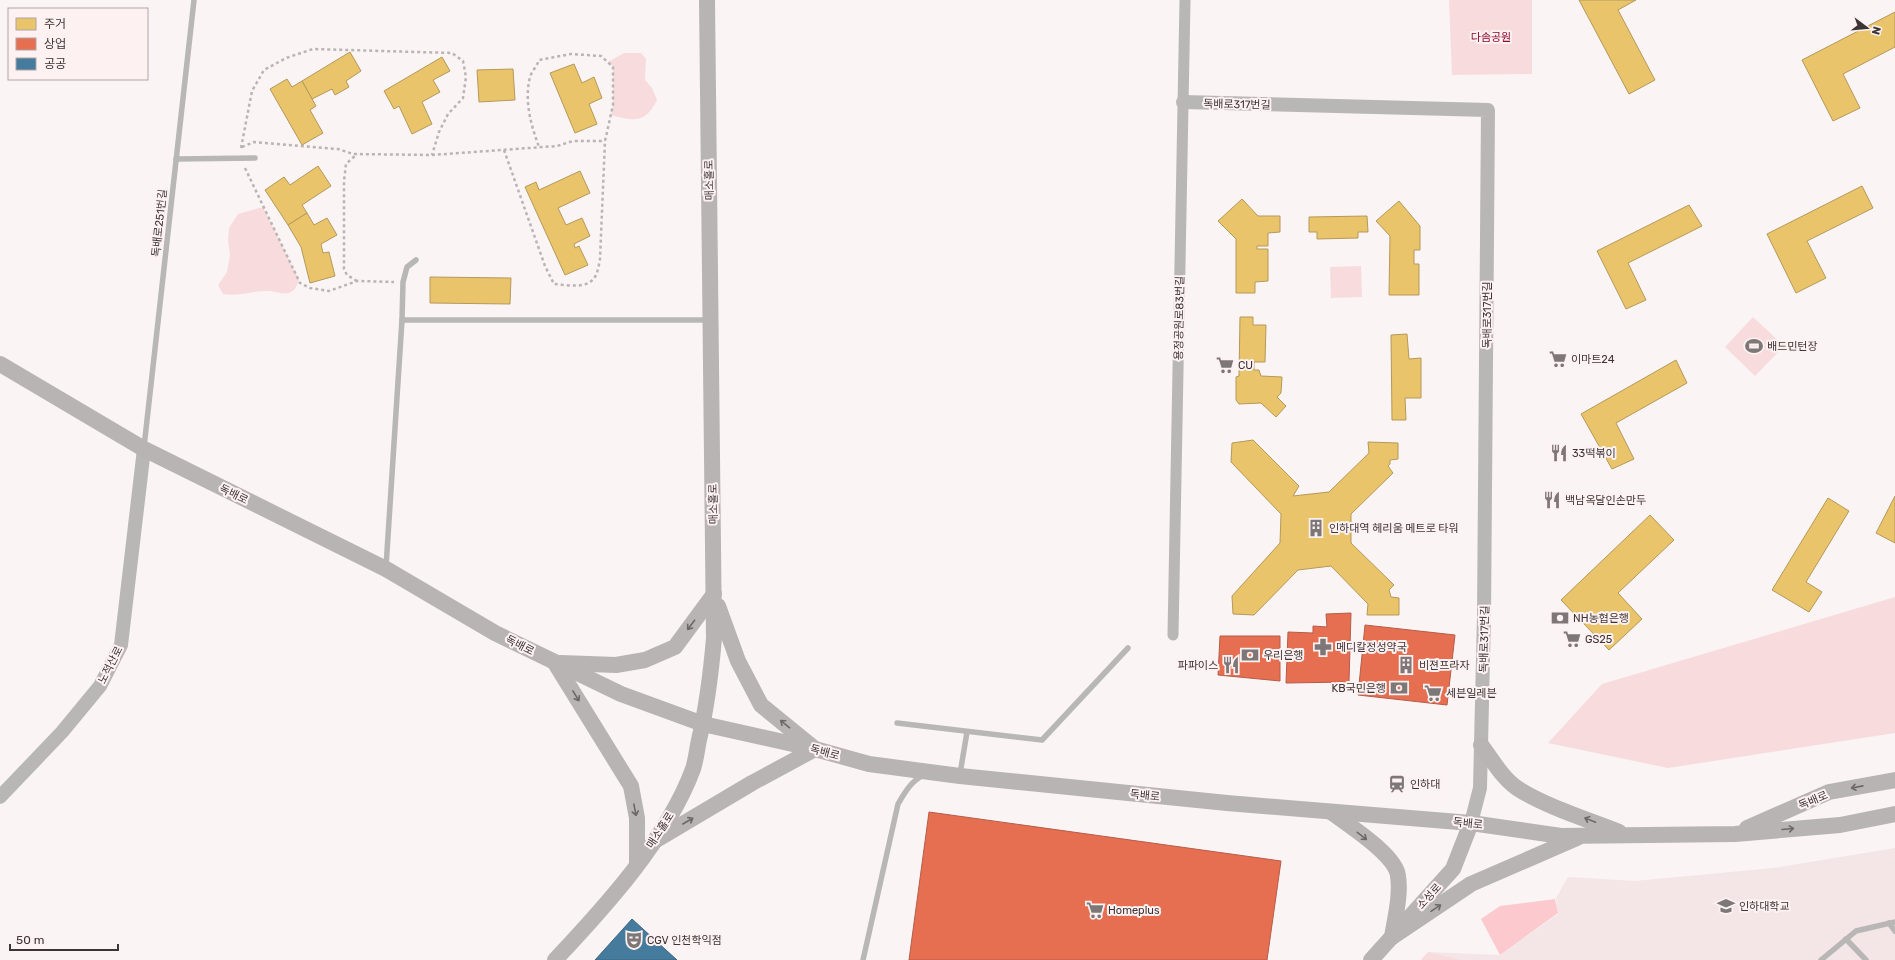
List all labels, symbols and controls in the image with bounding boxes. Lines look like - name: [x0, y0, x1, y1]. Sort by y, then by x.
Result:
- legend: [8, 8, 148, 80]
- north arrow: [1847, 8, 1887, 48]
- text: 주거: [44, 17, 66, 31]
- text: N: [1869, 25, 1883, 36]
- park label: 다솜공원: [1471, 31, 1511, 44]
- text: 상업: [44, 37, 66, 51]
- text: 공공: [44, 57, 66, 71]
- street label: 독배로317번길: [1203, 97, 1271, 112]
- street label: 매소홀로: [703, 160, 716, 200]
- street label: 독배로251번길: [149, 188, 170, 258]
- street label: 용정공원로83번길: [1172, 276, 1187, 360]
- street label: 독배로317번길: [1481, 281, 1494, 349]
- sports icon: 배드민턴장: [1744, 336, 1764, 356]
- place label: 배드민턴장: [1767, 340, 1818, 353]
- supermarket icon: 이마트24: [1548, 349, 1568, 369]
- place label: 이마트24: [1571, 353, 1615, 366]
- supermarket icon: CU: [1215, 355, 1235, 375]
- place label: CU: [1238, 359, 1253, 372]
- restaurant icon: 33떡볶이: [1549, 443, 1569, 463]
- place label: 33떡볶이: [1572, 447, 1616, 460]
- street label: 독배로: [217, 482, 250, 507]
- street label: 매소홀로: [707, 484, 720, 524]
- restaurant icon: 백남옥달인손만두: [1542, 490, 1562, 510]
- place label: 백남옥달인손만두: [1565, 494, 1646, 507]
- building icon: 인하대역 헤리움 메트로 타워: [1306, 518, 1326, 538]
- place label: 인하대역 헤리움 메트로 타워: [1329, 522, 1459, 535]
- street label: 독배로317번길: [1477, 605, 1492, 673]
- bank icon: NH농협은행: [1550, 608, 1570, 628]
- place label: NH농협은행: [1573, 612, 1629, 625]
- one-way arrow: [686, 620, 695, 631]
- supermarket icon: GS25: [1562, 629, 1582, 649]
- street label: 독배로: [503, 633, 536, 658]
- place label: GS25: [1585, 633, 1613, 646]
- pharmacy icon: 메디칼정성약국: [1313, 637, 1333, 657]
- place label: 메디칼정성약국: [1336, 641, 1407, 654]
- street label: 노적산로: [95, 644, 125, 686]
- bank icon: 우리은행: [1240, 645, 1260, 665]
- place label: 우리은행: [1263, 649, 1303, 662]
- restaurant icon: 파파이스: [1221, 655, 1241, 675]
- building icon: 비젼프라자: [1396, 655, 1416, 675]
- place label: 파파이스: [1178, 659, 1218, 672]
- place label: 비젼프라자: [1419, 659, 1470, 672]
- bank icon: KB국민은행: [1389, 678, 1409, 698]
- place label: KB국민은행: [1332, 682, 1386, 695]
- supermarket icon: 세븐일레븐: [1423, 683, 1443, 703]
- place label: 세븐일레븐: [1446, 687, 1497, 700]
- one-way arrow: [572, 690, 580, 701]
- one-way arrow: [779, 720, 790, 729]
- street label: 독배로: [809, 742, 841, 763]
- station icon: 인하대: [1387, 774, 1407, 794]
- place label: 인하대: [1410, 778, 1440, 791]
- one-way arrow: [1851, 783, 1864, 791]
- street label: 독배로: [1129, 787, 1161, 804]
- street label: 독배로: [1797, 789, 1830, 812]
- one-way arrow: [632, 803, 640, 816]
- street label: 매소홀로: [644, 810, 677, 851]
- street label: 독배로: [1452, 815, 1484, 832]
- one-way arrow: [682, 816, 694, 824]
- one-way arrow: [1585, 816, 1597, 824]
- one-way arrow: [1781, 826, 1794, 833]
- one-way arrow: [1356, 831, 1367, 840]
- street label: 소성로: [1414, 881, 1444, 912]
- school or university icon: 인하대학교: [1716, 896, 1736, 916]
- supermarket icon: Homeplus: [1085, 900, 1105, 920]
- place label: 인하대학교: [1739, 900, 1790, 913]
- one-way arrow: [1430, 903, 1442, 911]
- place label: Homeplus: [1108, 904, 1160, 917]
- scale bar: [10, 926, 118, 952]
- theatre icon: CGV 인천학익점: [624, 930, 644, 950]
- text: 50 m: [16, 933, 44, 947]
- place label: CGV 인천학익점: [647, 934, 722, 947]

